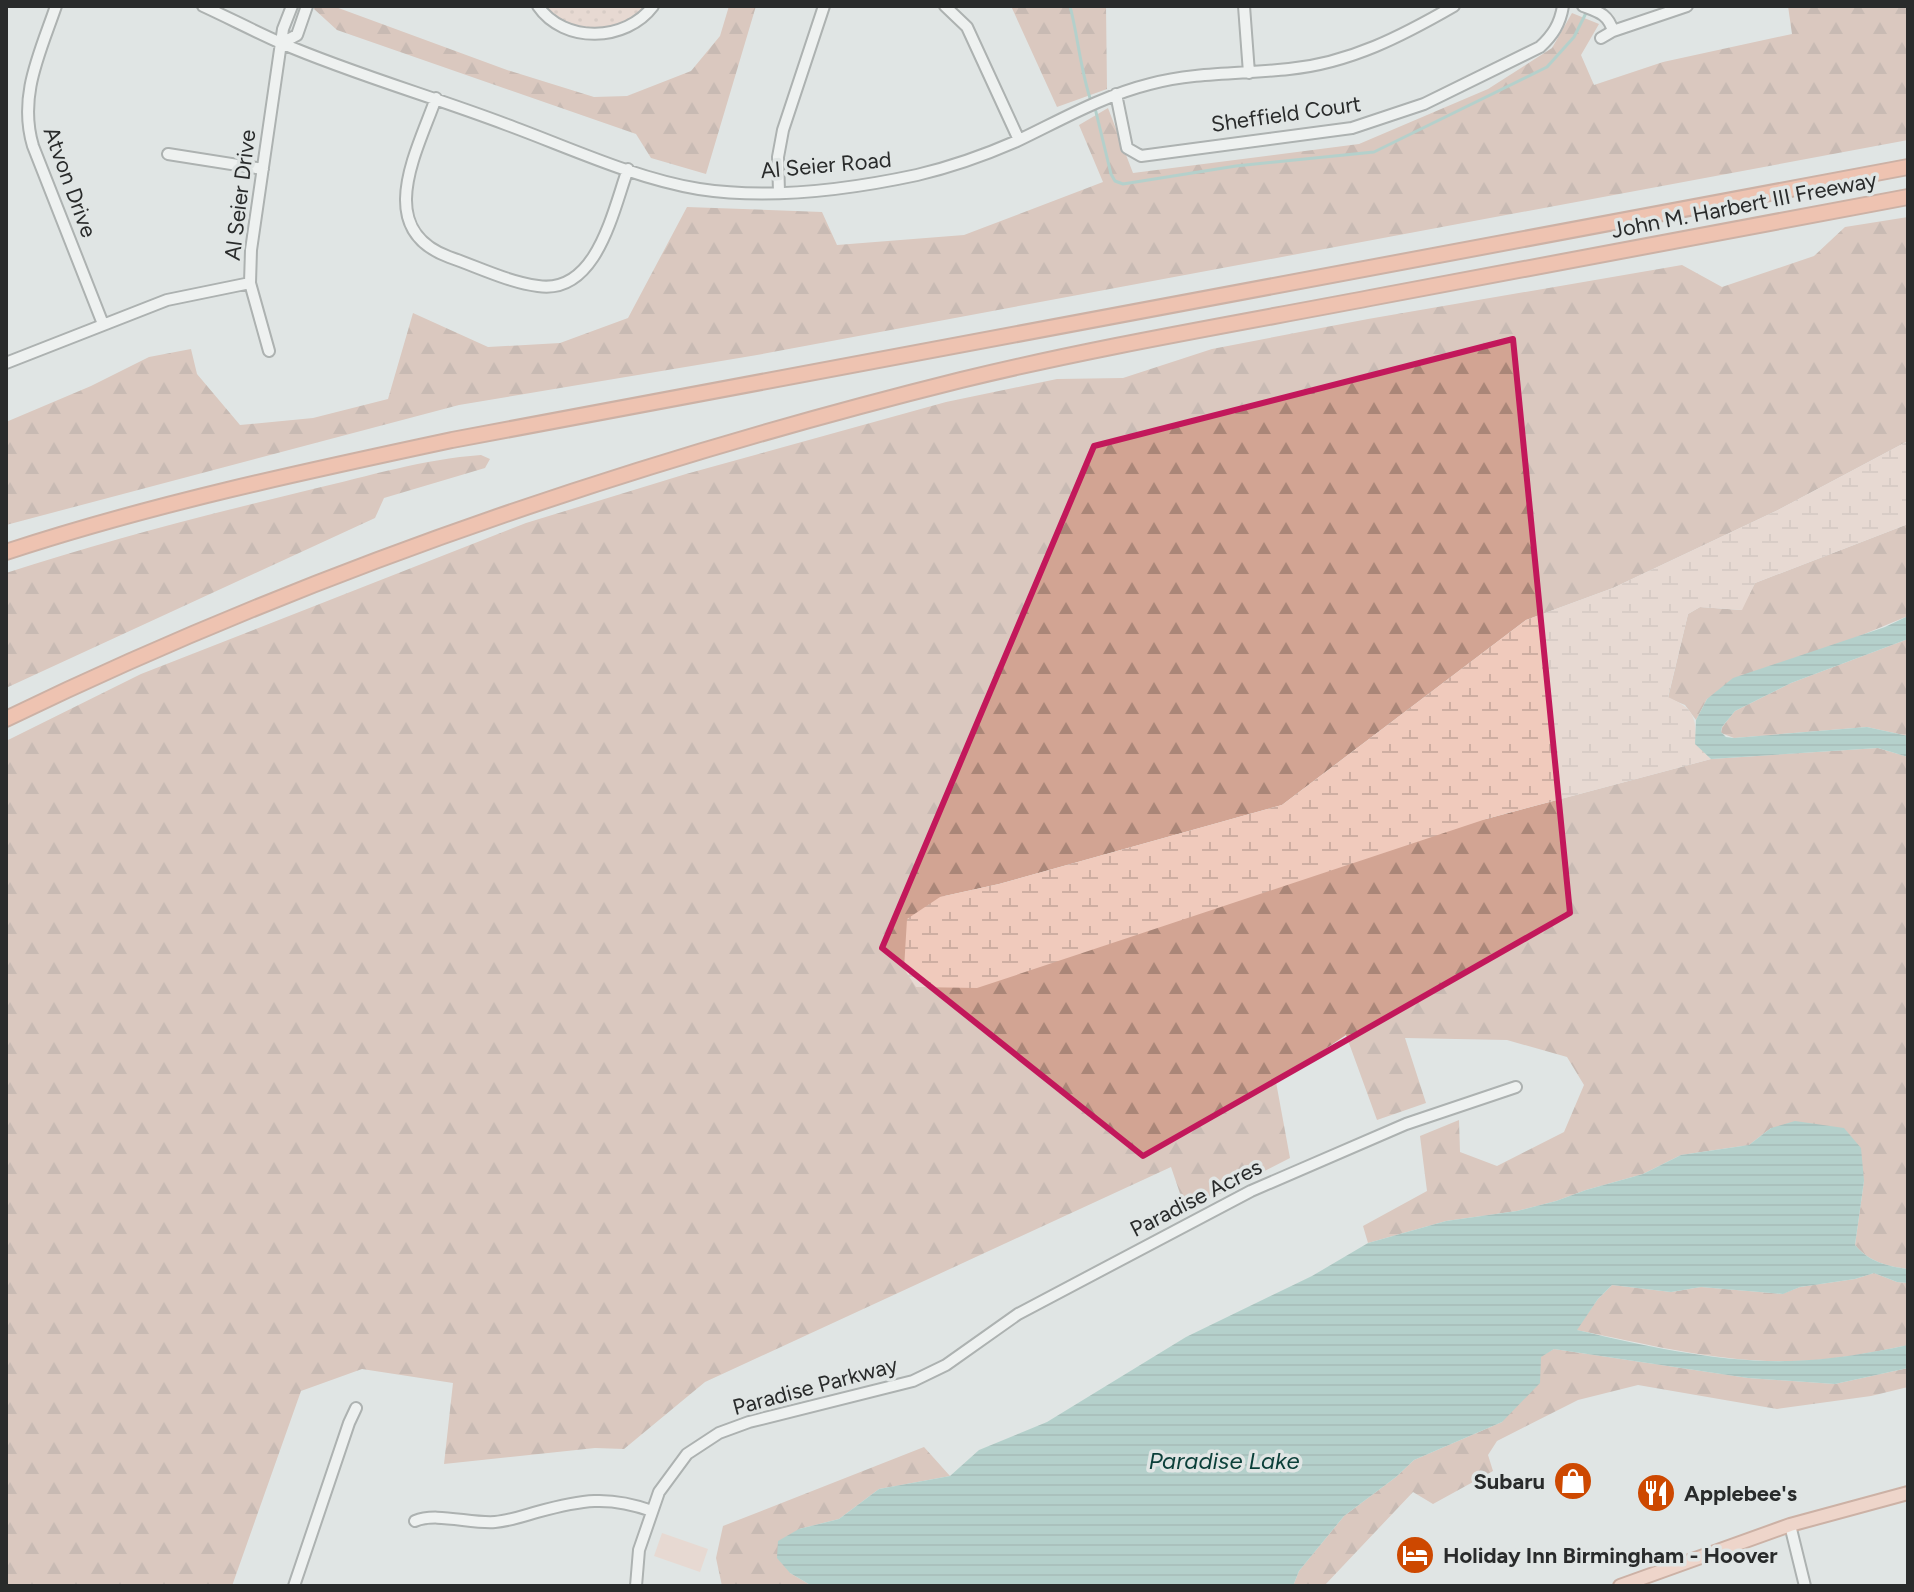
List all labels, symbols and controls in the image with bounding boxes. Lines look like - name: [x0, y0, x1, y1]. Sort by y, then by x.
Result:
- street label: Sheffield Court: [1209, 90, 1363, 138]
- street label: Atvon Drive: [38, 123, 102, 241]
- street label: Al Seier Drive: [219, 128, 261, 262]
- street label: Al Seier Road: [759, 146, 893, 184]
- street label: John M. Harbert III Freeway: [1609, 166, 1879, 244]
- street label: Paradise Acres: [1126, 1153, 1266, 1243]
- street label: Paradise Parkway: [730, 1351, 901, 1421]
- water label: Paradise Lake: [1148, 1446, 1300, 1475]
- shop icon: Subaru: [1552, 1460, 1594, 1502]
- place label: Subaru: [1473, 1468, 1545, 1495]
- restaurant icon: Applebee's: [1635, 1472, 1677, 1514]
- place label: Applebee's: [1684, 1480, 1797, 1507]
- hotel icon: Holiday Inn Birmingham - Hoover: [1394, 1534, 1436, 1576]
- place label: Holiday Inn Birmingham - Hoover: [1443, 1542, 1778, 1569]

